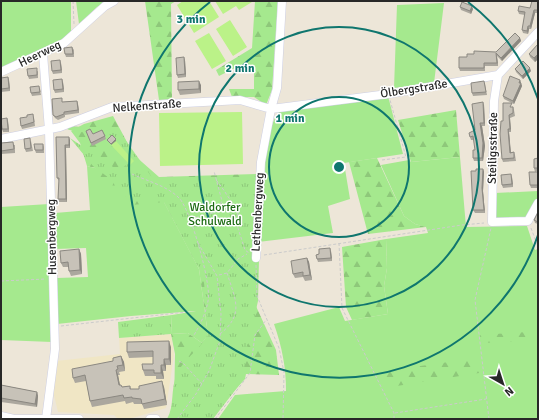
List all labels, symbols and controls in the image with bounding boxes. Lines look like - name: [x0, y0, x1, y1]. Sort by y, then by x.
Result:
- text: 3 min: [177, 12, 206, 27]
- street label: Heerweg: [16, 37, 64, 71]
- text: 2 min: [226, 61, 255, 76]
- street label: Ölbergstraße: [379, 76, 449, 102]
- street label: Nelkenstraße: [112, 96, 182, 116]
- text: 1 min: [276, 111, 305, 126]
- street label: Steiligsstraße: [485, 112, 501, 184]
- centre of rings: [332, 160, 346, 174]
- street label: Lethenbergweg: [248, 172, 268, 252]
- street label: Husenbergweg: [44, 199, 60, 275]
- park label: Waldorfer Schulwald: [188, 200, 242, 229]
- north arrow: [483, 364, 523, 404]
- text: N: [502, 384, 516, 399]

